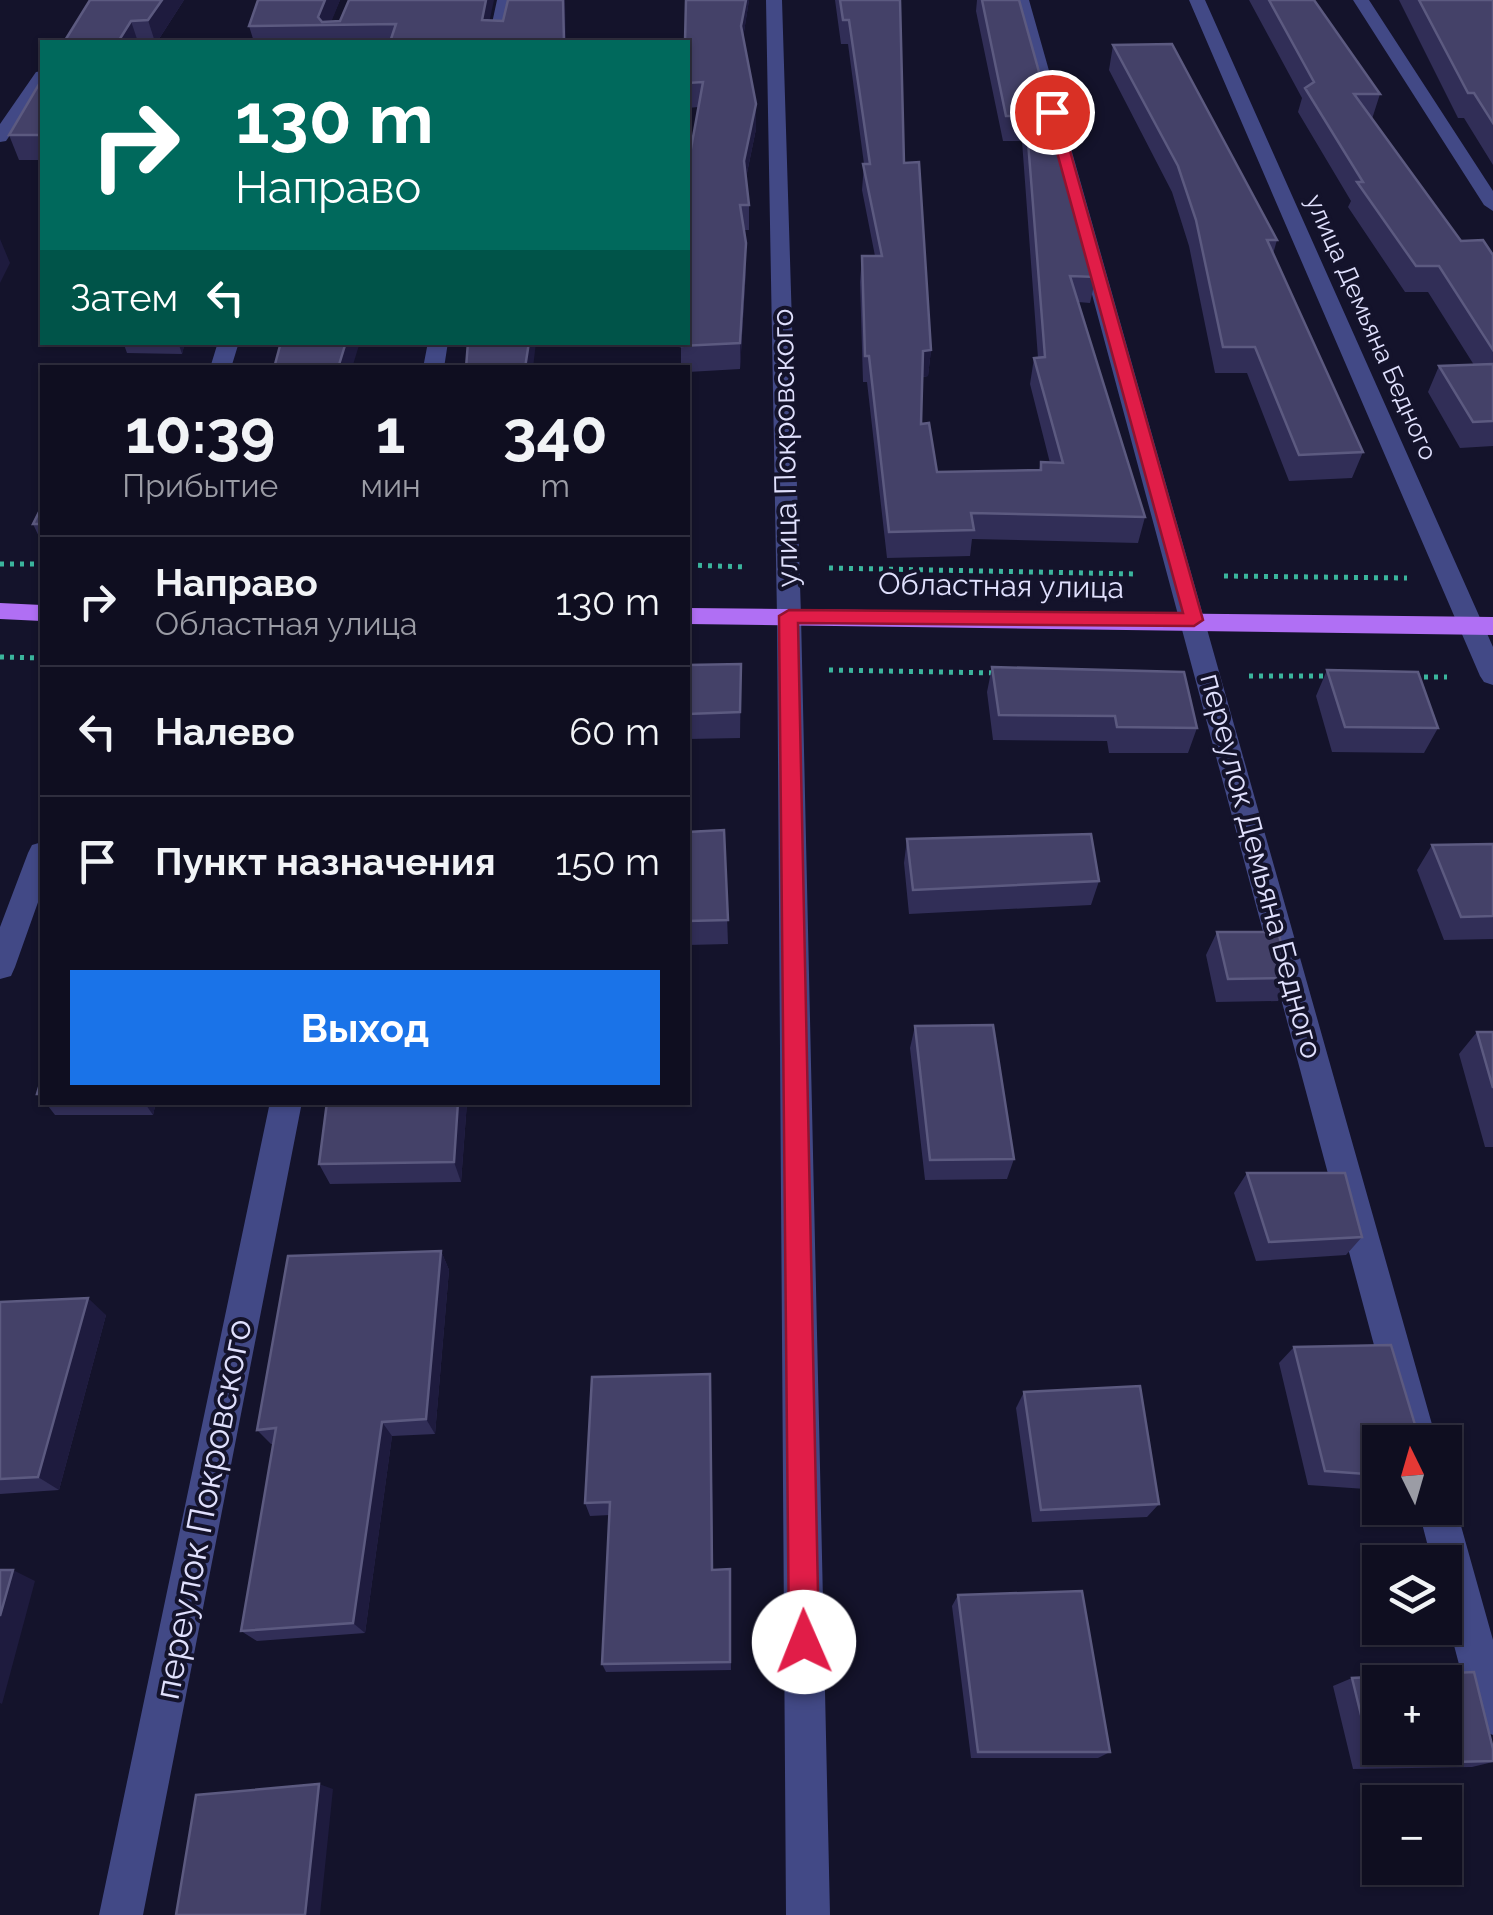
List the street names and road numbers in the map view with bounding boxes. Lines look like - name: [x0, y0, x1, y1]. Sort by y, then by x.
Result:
- street label: улица Демьяна Бедного: [1300, 189, 1444, 465]
- street label: улица Покровского: [765, 308, 804, 588]
- street label: Областная улица: [878, 566, 1124, 605]
- street label: переулок Демьяна Бедного: [1193, 669, 1330, 1062]
- street label: переулок Покровского: [146, 1315, 259, 1702]

